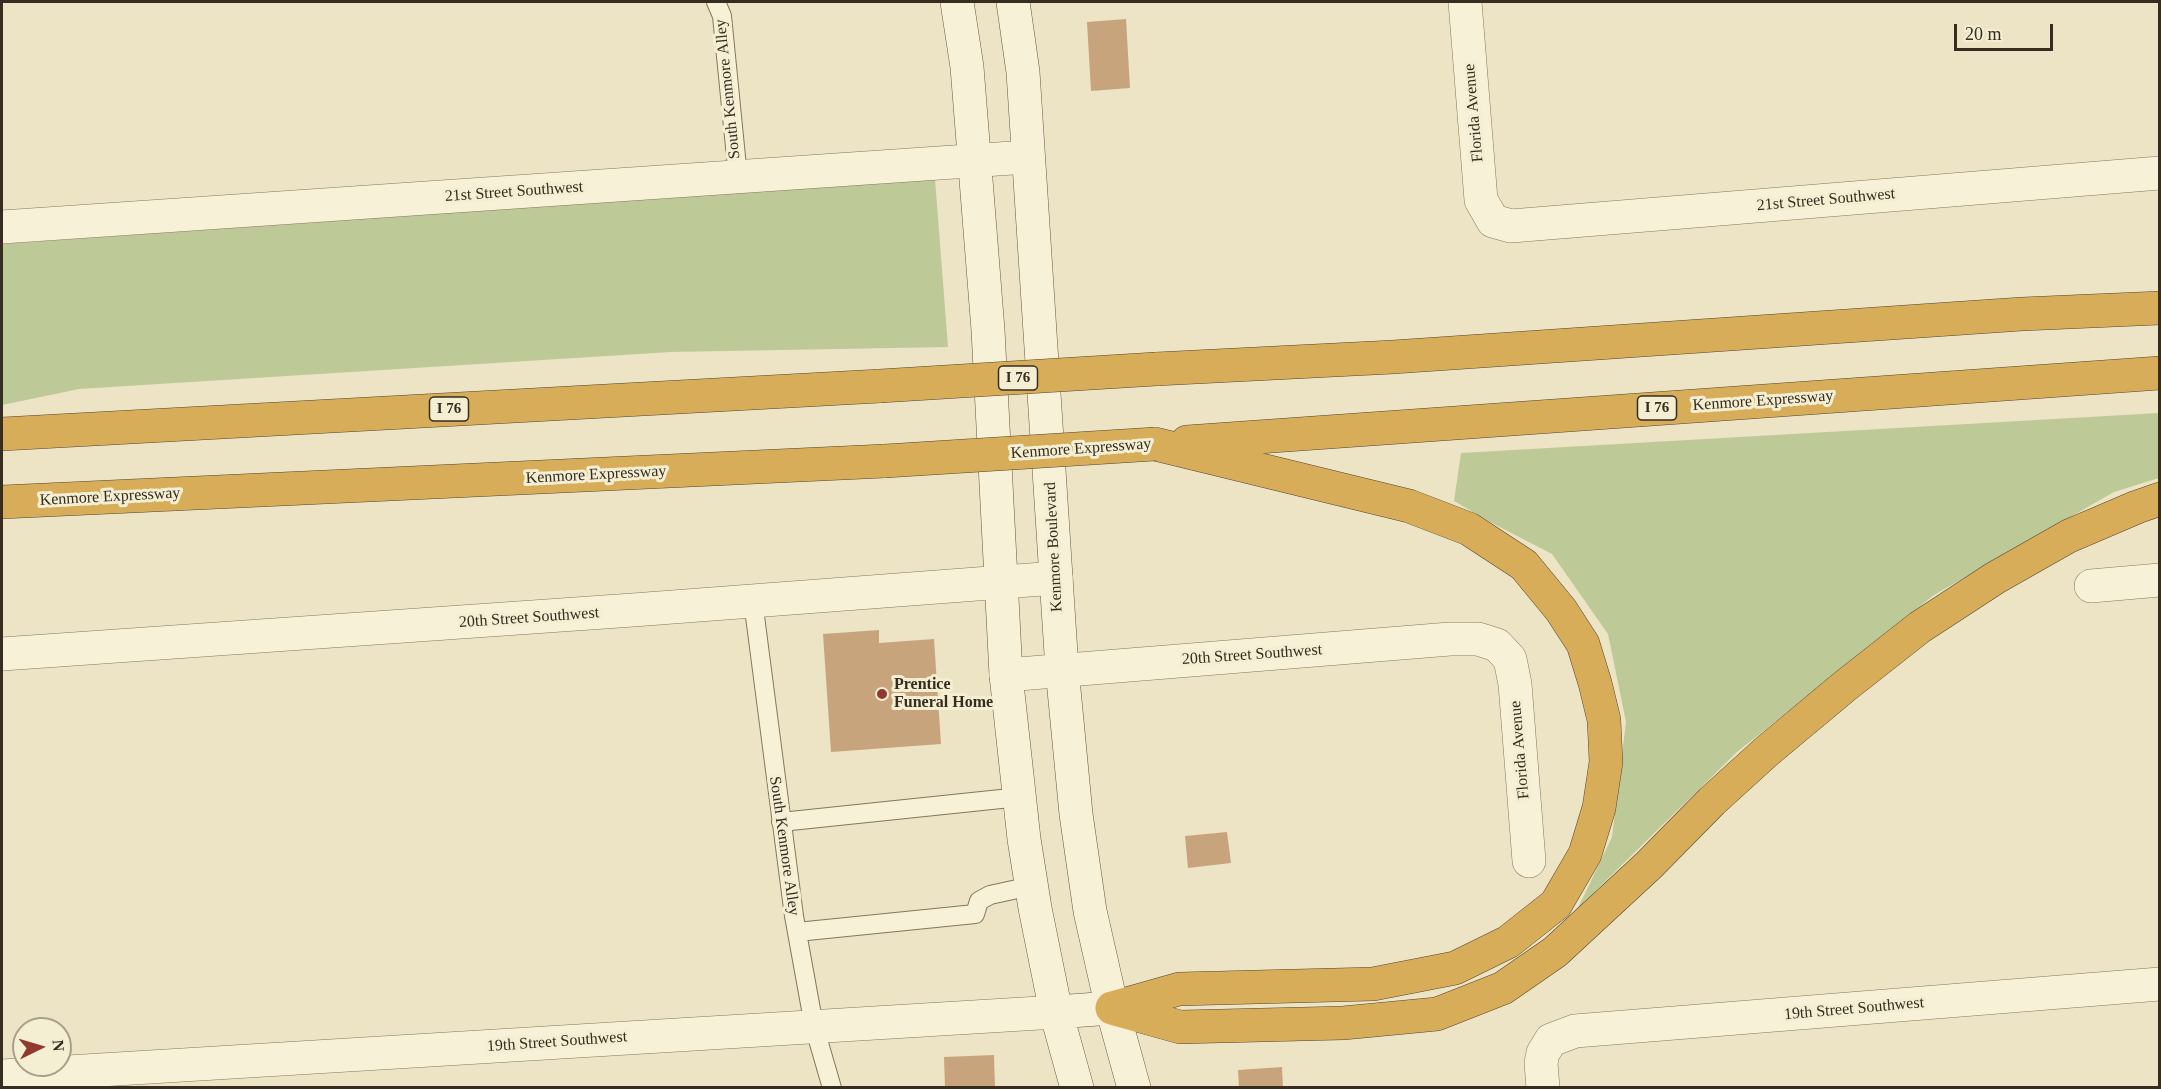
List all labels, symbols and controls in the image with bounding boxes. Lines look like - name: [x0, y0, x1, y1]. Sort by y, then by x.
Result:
- scale bar: [1957, 12, 2056, 50]
- street label: South Kenmore Alley: [711, 18, 745, 160]
- text: 20 m: [1965, 24, 2002, 44]
- street label: Florida Avenue: [1460, 63, 1488, 163]
- street label: 21st Street Southwest: [444, 178, 584, 206]
- street label: 21st Street Southwest: [1756, 184, 1896, 216]
- road number: I 76: [998, 366, 1038, 390]
- street label: Kenmore Expressway: [1692, 387, 1834, 415]
- road number: I 76: [1638, 396, 1676, 420]
- road number: I 76: [430, 397, 468, 421]
- street label: Kenmore Expressway: [1010, 435, 1152, 463]
- street label: Kenmore Expressway: [525, 462, 667, 488]
- street label: Kenmore Boulevard: [1041, 481, 1067, 613]
- street label: Kenmore Expressway: [39, 484, 181, 510]
- street label: 20th Street Southwest: [458, 604, 600, 632]
- street label: 20th Street Southwest: [1181, 641, 1323, 669]
- place label: Prentice Funeral Home: [894, 675, 993, 713]
- marker: Prentice Funeral Home: [875, 687, 889, 701]
- street label: Florida Avenue: [1506, 700, 1534, 800]
- street label: South Kenmore Alley: [765, 775, 803, 917]
- street label: 19th Street Southwest: [1783, 993, 1925, 1025]
- north arrow: [12, 1017, 72, 1077]
- street label: 19th Street Southwest: [486, 1028, 628, 1056]
- text: N: [49, 1039, 67, 1052]

